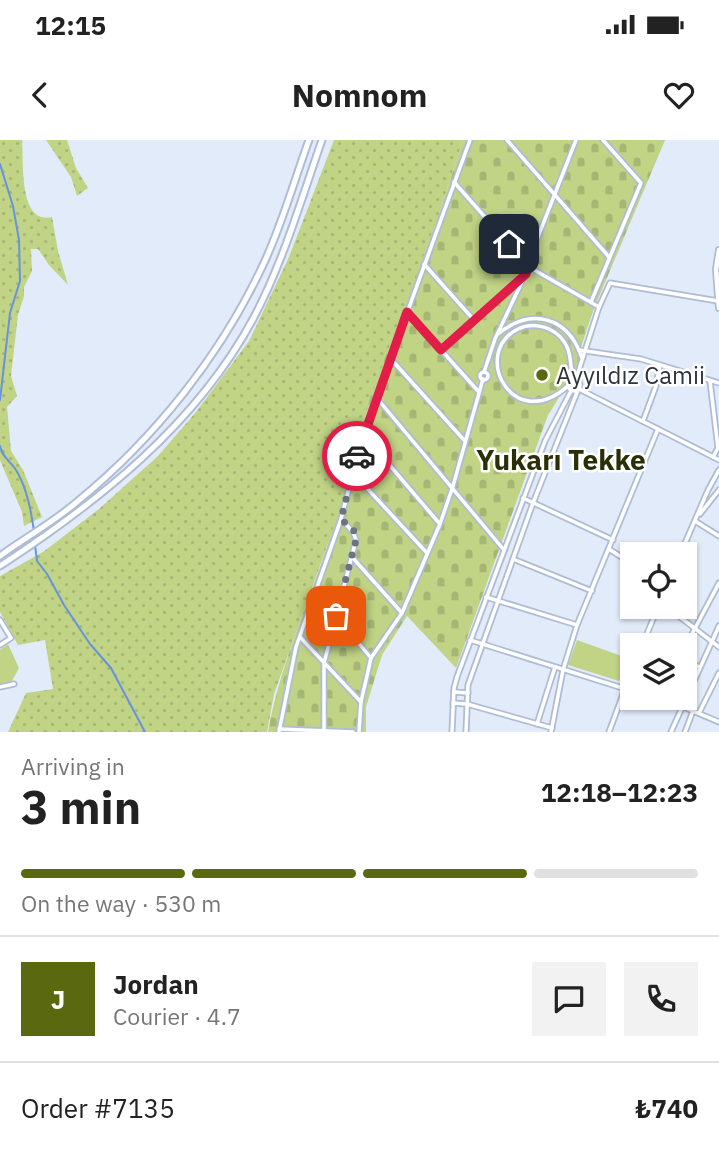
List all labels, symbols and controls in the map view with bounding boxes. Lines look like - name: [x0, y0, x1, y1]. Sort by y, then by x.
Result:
- text: 12:15: [35, 8, 106, 42]
- text: Nomnom: [292, 74, 427, 116]
- icon: back: [21, 76, 59, 114]
- icon: heart: [660, 76, 698, 114]
- pin: [479, 214, 539, 274]
- icon: home: [490, 225, 528, 263]
- place label: Ayyıldız Camii: [556, 359, 705, 391]
- marker: Ayyıldız Camii: [534, 367, 550, 383]
- courier: [322, 421, 392, 491]
- icon: car: [338, 437, 376, 475]
- district label: Yukarı Tekke: [476, 441, 646, 478]
- map controls: [620, 542, 697, 710]
- button: locate: [620, 542, 697, 619]
- pin: [306, 586, 366, 646]
- icon: bag: [317, 597, 355, 635]
- button: layers: [620, 633, 697, 710]
- text: Arriving in: [21, 751, 125, 781]
- text: 12:18–12:23: [541, 775, 698, 809]
- text: 3 min: [21, 777, 141, 837]
- text: On the way · 530 m: [21, 888, 221, 918]
- button: chat: [532, 962, 606, 1036]
- button: phone: [624, 962, 698, 1036]
- text: Jordan: [113, 967, 199, 1001]
- text: J: [51, 982, 65, 1016]
- text: Courier · 4.7: [113, 1001, 241, 1031]
- text: Order #7135: [21, 1091, 175, 1125]
- text: ₺740: [635, 1091, 698, 1125]

